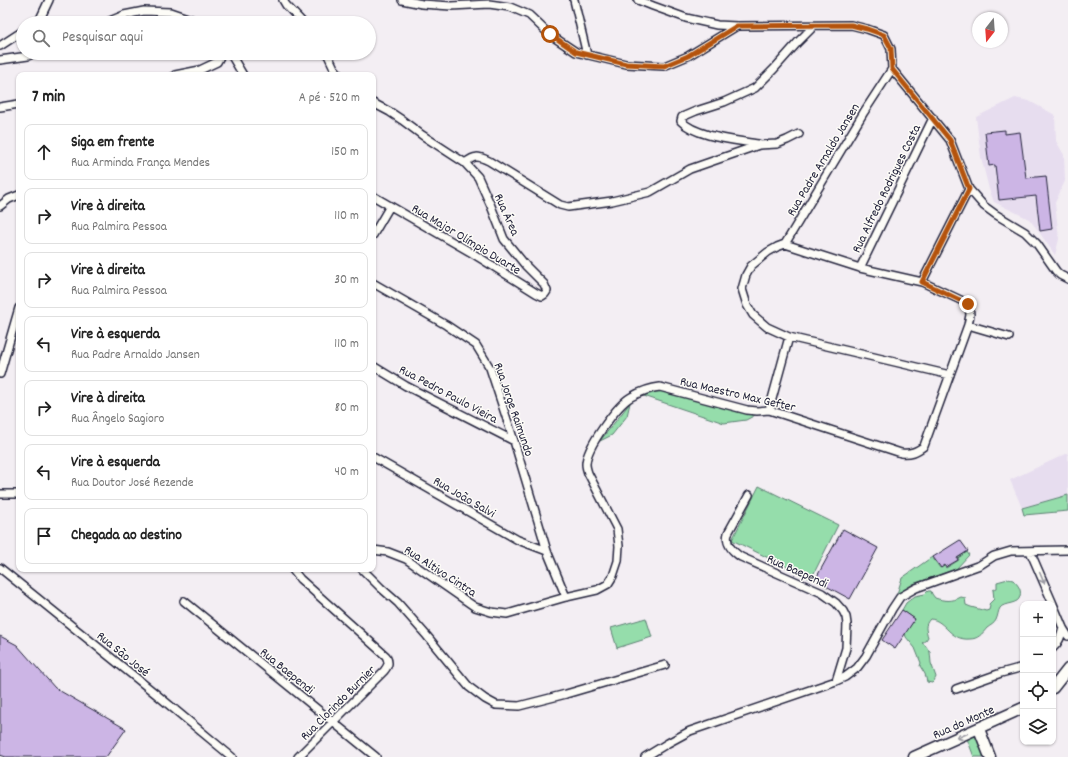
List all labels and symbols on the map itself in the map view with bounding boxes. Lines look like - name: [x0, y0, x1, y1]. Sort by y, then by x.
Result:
- north arrow: [972, 12, 1008, 48]
- route start: [541, 25, 559, 43]
- street label: Rua Padre Arnaldo Jansen: [783, 100, 865, 220]
- street label: Rua Alfredo Rodrigues Costa: [848, 121, 927, 256]
- street label: Rua Área: [488, 191, 524, 240]
- street label: Rua Major Olímpio Duarte: [407, 200, 524, 280]
- route end: [959, 295, 977, 313]
- street label: Rua Jorge Raimundo: [488, 360, 538, 459]
- street label: Rua Pedro Paulo Vieira: [395, 361, 501, 430]
- street label: Rua Maestro Max Gefter: [678, 373, 797, 418]
- street label: Rua João Salvi: [429, 473, 499, 524]
- street label: Rua Altivo Cintra: [400, 542, 480, 603]
- street label: Rua Baependi: [763, 550, 831, 594]
- one-way arrow: [1038, 571, 1046, 583]
- street label: Rua São José: [92, 628, 153, 683]
- street label: Rua Baependi: [255, 644, 318, 700]
- street label: Rua Clorindo Burnier: [297, 662, 381, 746]
- street label: Rua do Monte: [930, 701, 998, 745]
- one-way arrow: [956, 733, 968, 740]

